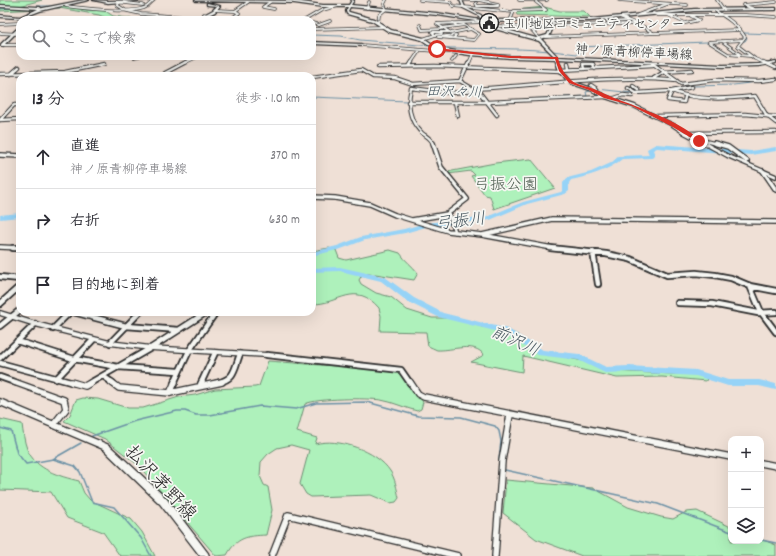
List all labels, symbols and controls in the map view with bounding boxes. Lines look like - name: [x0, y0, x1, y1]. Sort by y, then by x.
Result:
- public building icon: 玉川地区コミュニティセンター: [478, 12, 500, 34]
- search box: [16, 16, 316, 60]
- place label: 玉川地区コミュニティセンター: [503, 16, 684, 35]
- icon: search: [30, 27, 52, 49]
- text: ここで検索: [62, 29, 137, 51]
- route start: [428, 40, 446, 58]
- street label: 神ノ原青柳停車場線: [575, 41, 694, 66]
- water label: 田沢々川: [426, 83, 482, 103]
- text: 13 分: [32, 89, 64, 113]
- text: 徒歩 · 1.0 km: [236, 90, 300, 109]
- route end: [690, 132, 708, 150]
- text: 直進: [70, 136, 100, 158]
- icon: ahead: [32, 146, 54, 168]
- text: 370 m: [270, 147, 300, 166]
- text: 神ノ原青柳停車場線: [70, 161, 187, 180]
- park label: 弓振公園: [474, 174, 538, 197]
- water label: 弓振川: [434, 208, 487, 238]
- icon: right: [32, 210, 54, 232]
- text: 右折: [70, 211, 100, 233]
- text: 630 m: [269, 211, 300, 230]
- icon: arrive: [32, 274, 54, 296]
- text: 目的地に到着: [70, 275, 160, 297]
- water label: 前沢川: [487, 321, 543, 364]
- map controls: [728, 436, 764, 544]
- button: +: [728, 436, 764, 472]
- street label: 払沢茅野線: [117, 440, 202, 528]
- button: −: [728, 472, 764, 508]
- button: layers: [728, 508, 764, 544]

